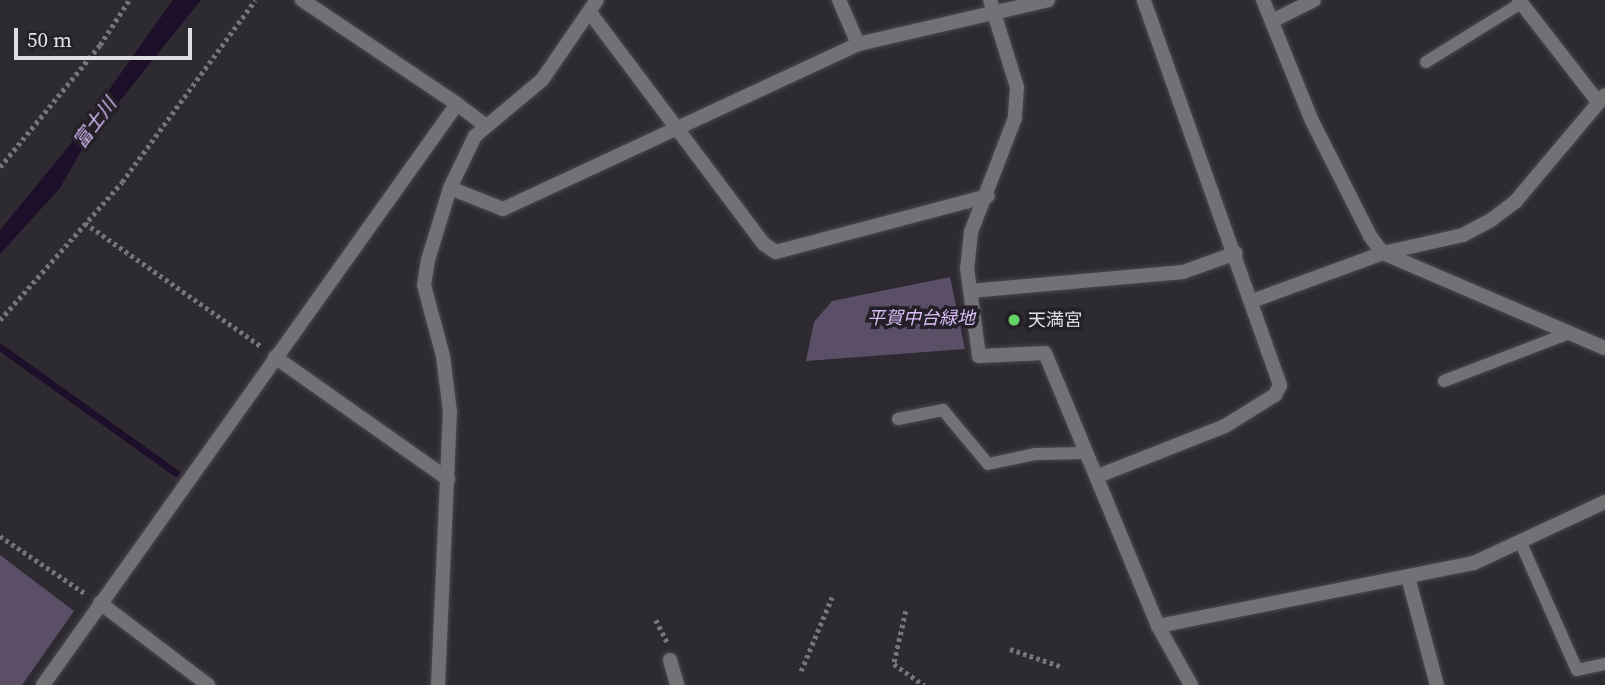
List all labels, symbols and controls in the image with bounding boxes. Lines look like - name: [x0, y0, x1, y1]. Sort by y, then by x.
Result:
- scale bar: [18, 14, 196, 58]
- text: 50 m: [27, 25, 72, 54]
- water label: 富士川: [69, 93, 121, 153]
- park label: 平賀中台緑地: [867, 307, 975, 329]
- place label: 天満宮: [1028, 309, 1082, 331]
- marker: 天満宮: [1006, 312, 1022, 328]

